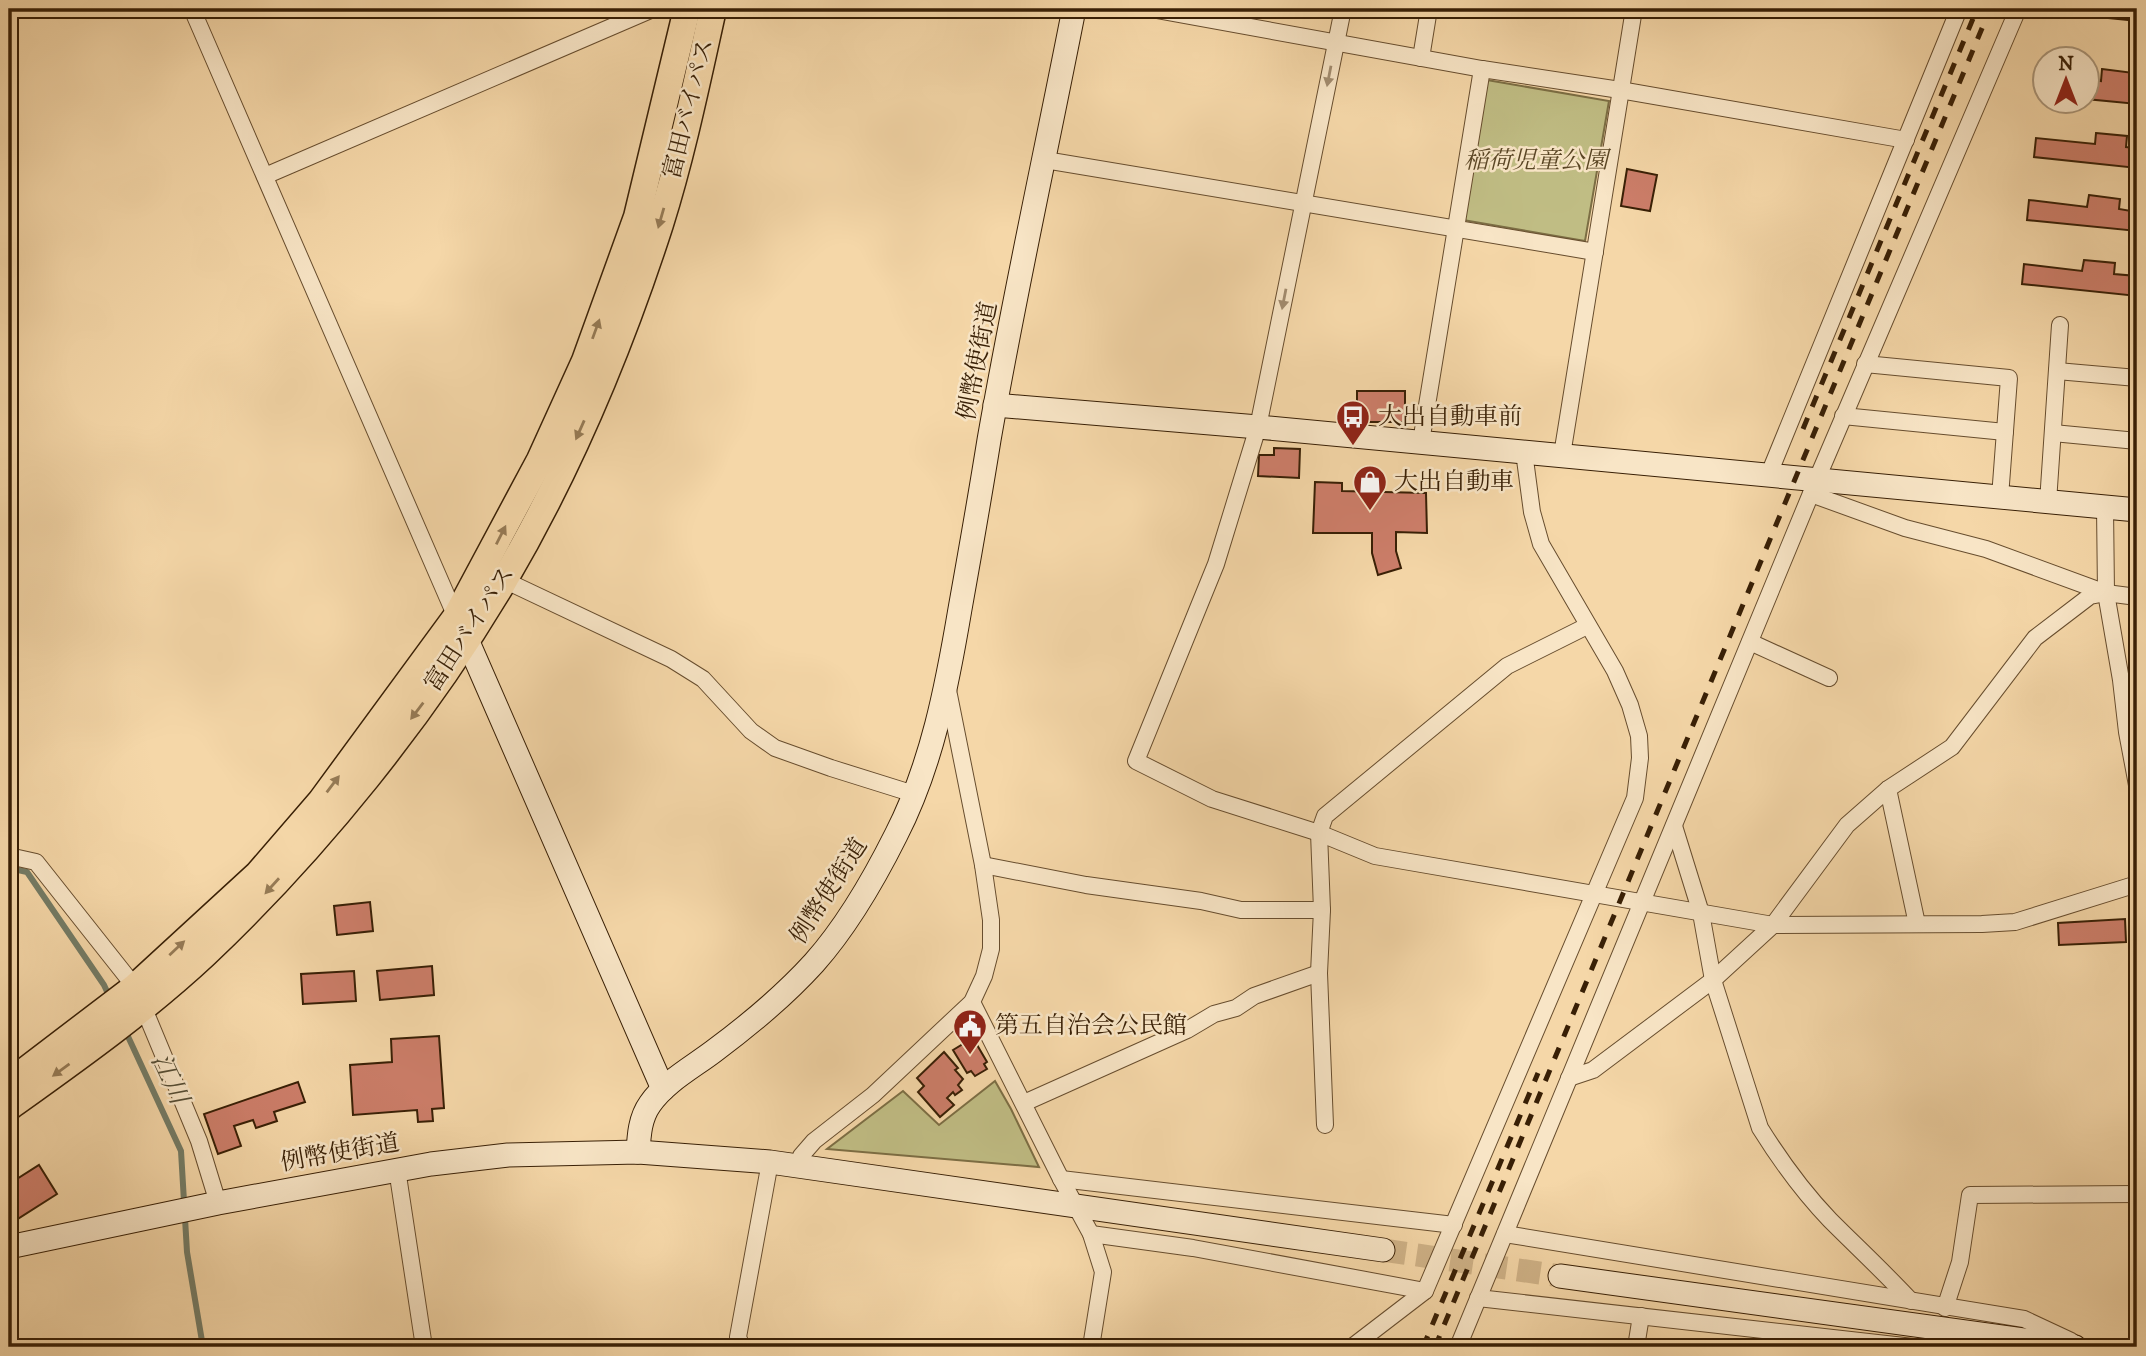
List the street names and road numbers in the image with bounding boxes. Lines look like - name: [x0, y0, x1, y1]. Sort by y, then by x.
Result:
- street label: 富田バイパス: [657, 36, 721, 182]
- street label: 例幣使街道: [952, 299, 1004, 423]
- street label: 富田バイパス: [418, 561, 522, 697]
- street label: 例幣使街道: [784, 833, 874, 949]
- street label: 例幣使街道: [278, 1128, 402, 1178]

